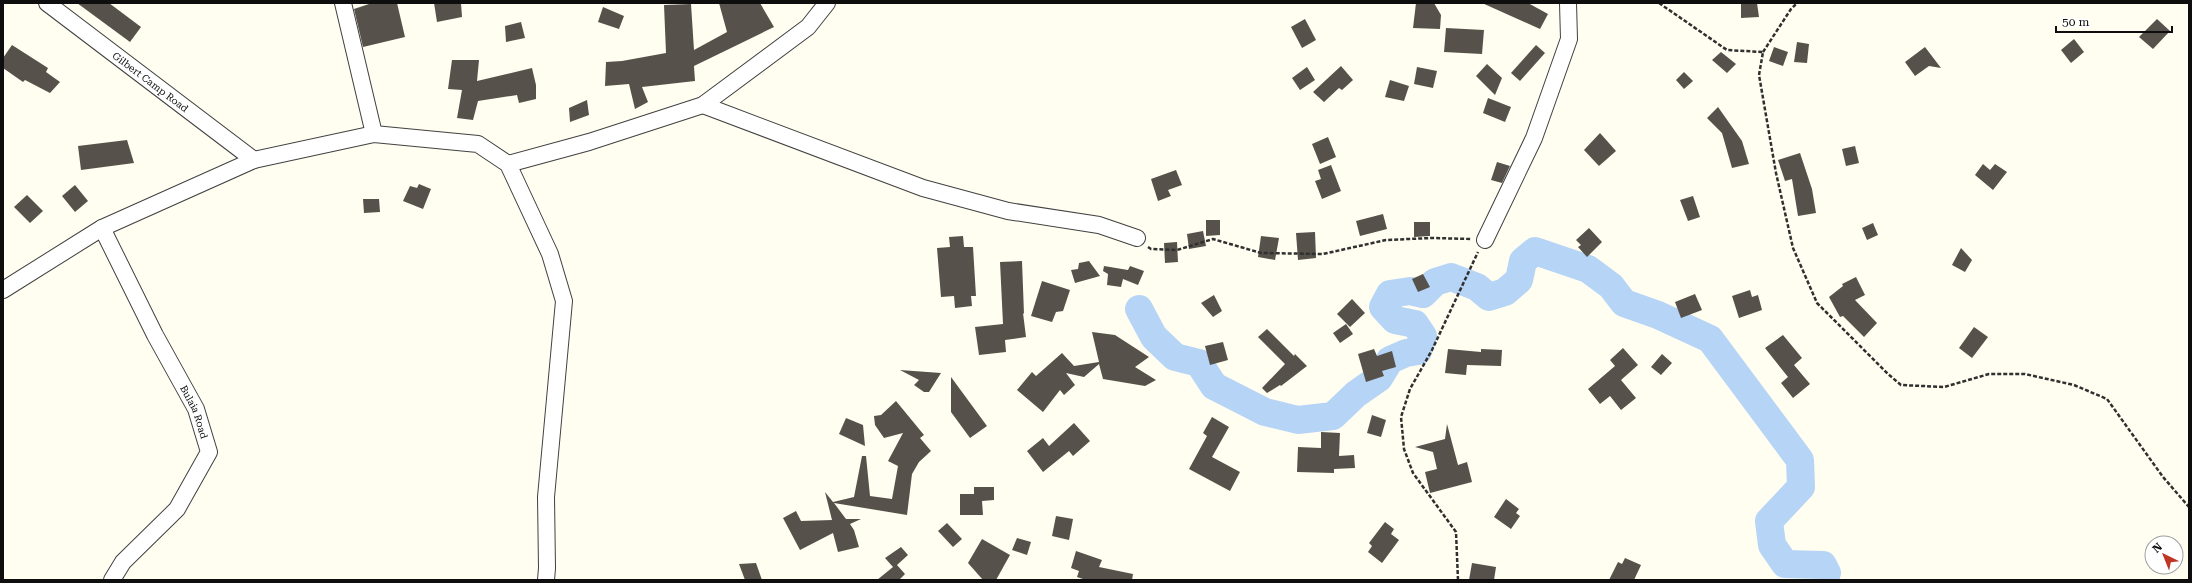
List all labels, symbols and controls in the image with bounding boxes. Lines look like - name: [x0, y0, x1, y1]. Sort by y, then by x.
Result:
- scale bar: [2056, 8, 2172, 34]
- text: 50 m: [2062, 15, 2089, 29]
- street label: Gilbert Camp Road: [110, 50, 191, 114]
- street label: Bulaia Road: [178, 383, 210, 441]
- north arrow: [2144, 535, 2184, 575]
- text: N: [2150, 540, 2165, 556]

